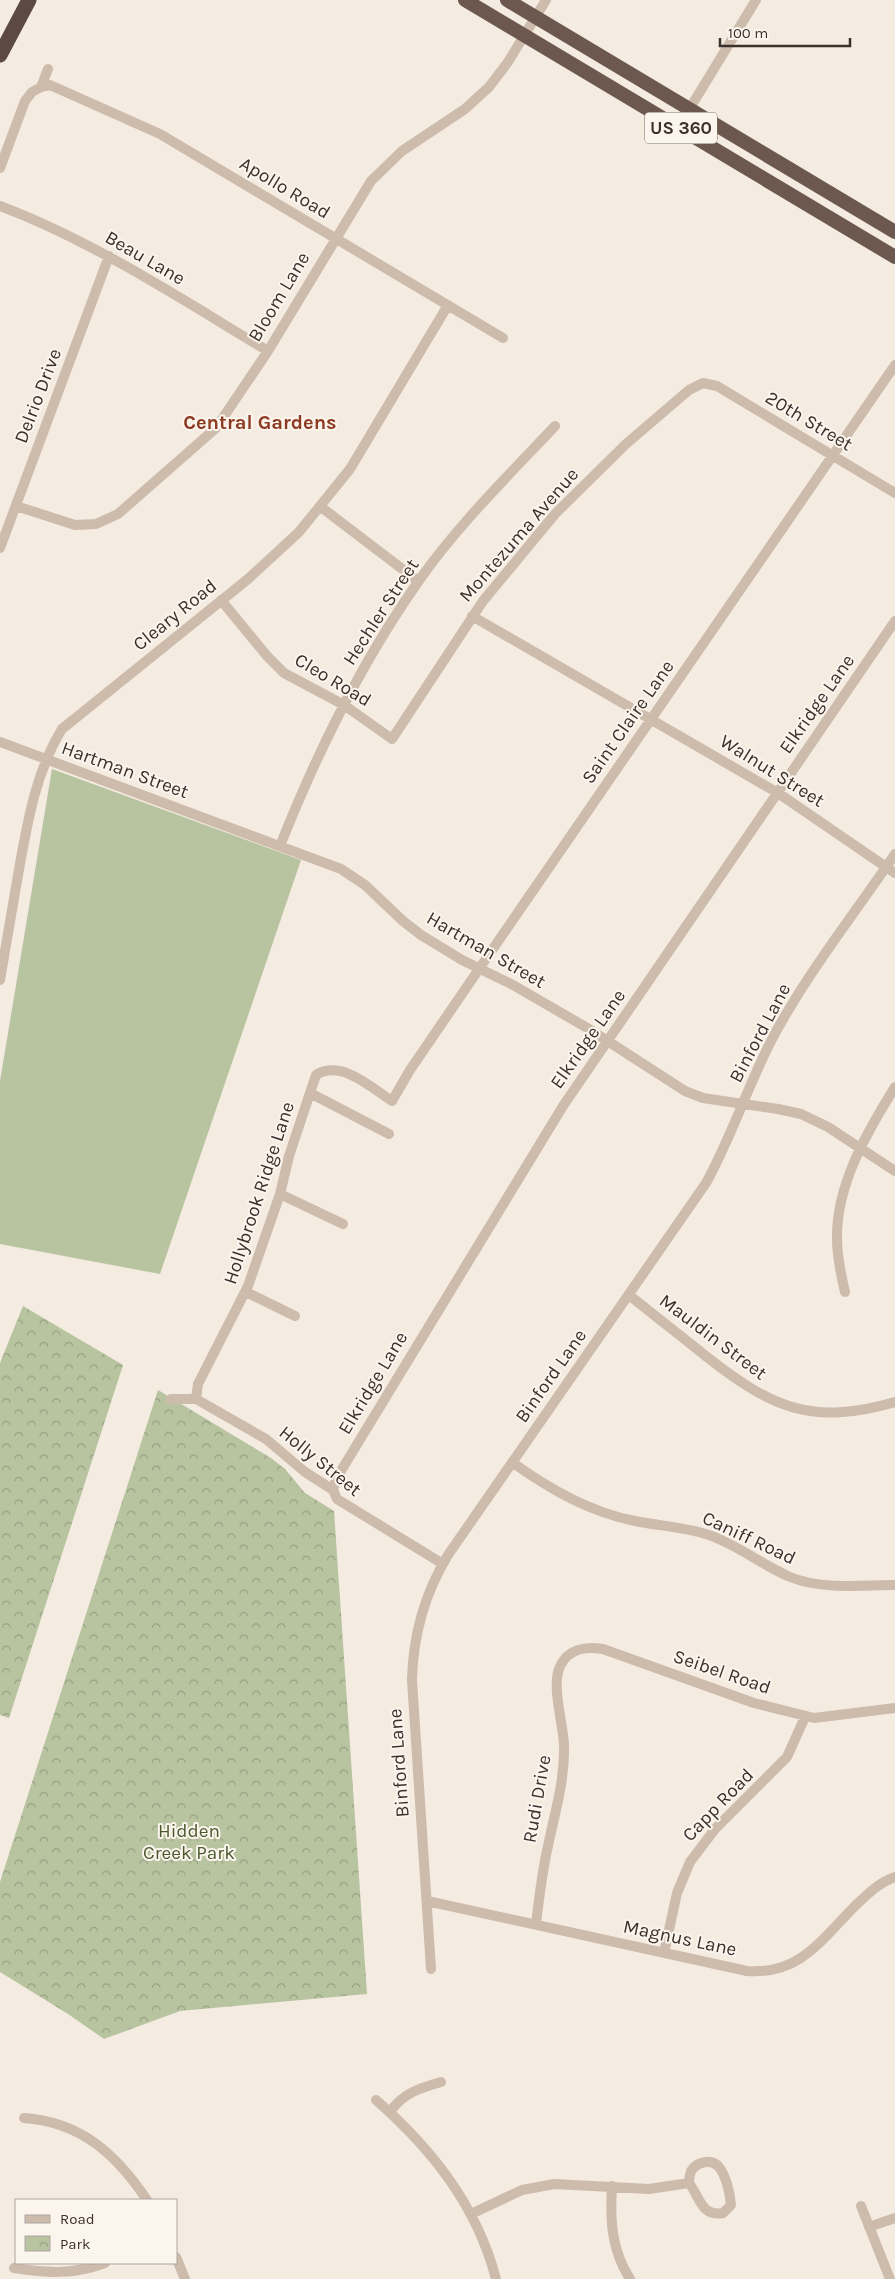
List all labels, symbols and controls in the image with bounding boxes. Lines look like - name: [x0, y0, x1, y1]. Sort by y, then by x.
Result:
- scale bar: [720, 15, 850, 47]
- text: 100 m: [728, 24, 768, 42]
- road number: US 360: [645, 112, 717, 144]
- street label: Apollo Road: [236, 152, 334, 224]
- street label: Beau Lane: [101, 226, 189, 290]
- street label: Bloom Lane: [244, 248, 314, 346]
- street label: Delrio Drive: [10, 346, 66, 446]
- street label: 20th Street: [762, 386, 856, 456]
- district label: Central Gardens: [183, 411, 337, 434]
- street label: Montezuma Avenue: [455, 463, 583, 607]
- street label: Hechler Street: [338, 555, 424, 669]
- street label: Cleary Road: [129, 575, 221, 655]
- street label: Cleo Road: [291, 649, 375, 711]
- street label: Elkridge Lane: [775, 650, 859, 758]
- street label: Saint Claire Lane: [577, 656, 679, 788]
- street label: Walnut Street: [716, 730, 828, 812]
- street label: Hartman Street: [58, 737, 192, 803]
- street label: Hartman Street: [423, 907, 549, 993]
- street label: Binford Lane: [725, 980, 795, 1086]
- street label: Elkridge Lane: [546, 985, 630, 1093]
- street label: Hollybrook Ridge Lane: [219, 1099, 299, 1287]
- street label: Mauldin Street: [655, 1290, 771, 1384]
- street label: Binford Lane: [511, 1325, 591, 1427]
- street label: Elkridge Lane: [334, 1328, 412, 1438]
- street label: Holly Street: [275, 1421, 365, 1501]
- street label: Caniff Road: [699, 1507, 799, 1569]
- street label: Seibel Road: [670, 1645, 774, 1699]
- street label: Binford Lane: [384, 1708, 414, 1818]
- street label: Rudi Drive: [518, 1753, 556, 1845]
- street label: Capp Road: [678, 1764, 758, 1846]
- park label: Hidden Creek Park: [143, 1820, 235, 1864]
- street label: Magnus Lane: [621, 1915, 739, 1961]
- legend: [15, 2199, 178, 2264]
- text: Road: [60, 2210, 95, 2228]
- text: Park: [60, 2235, 90, 2253]

